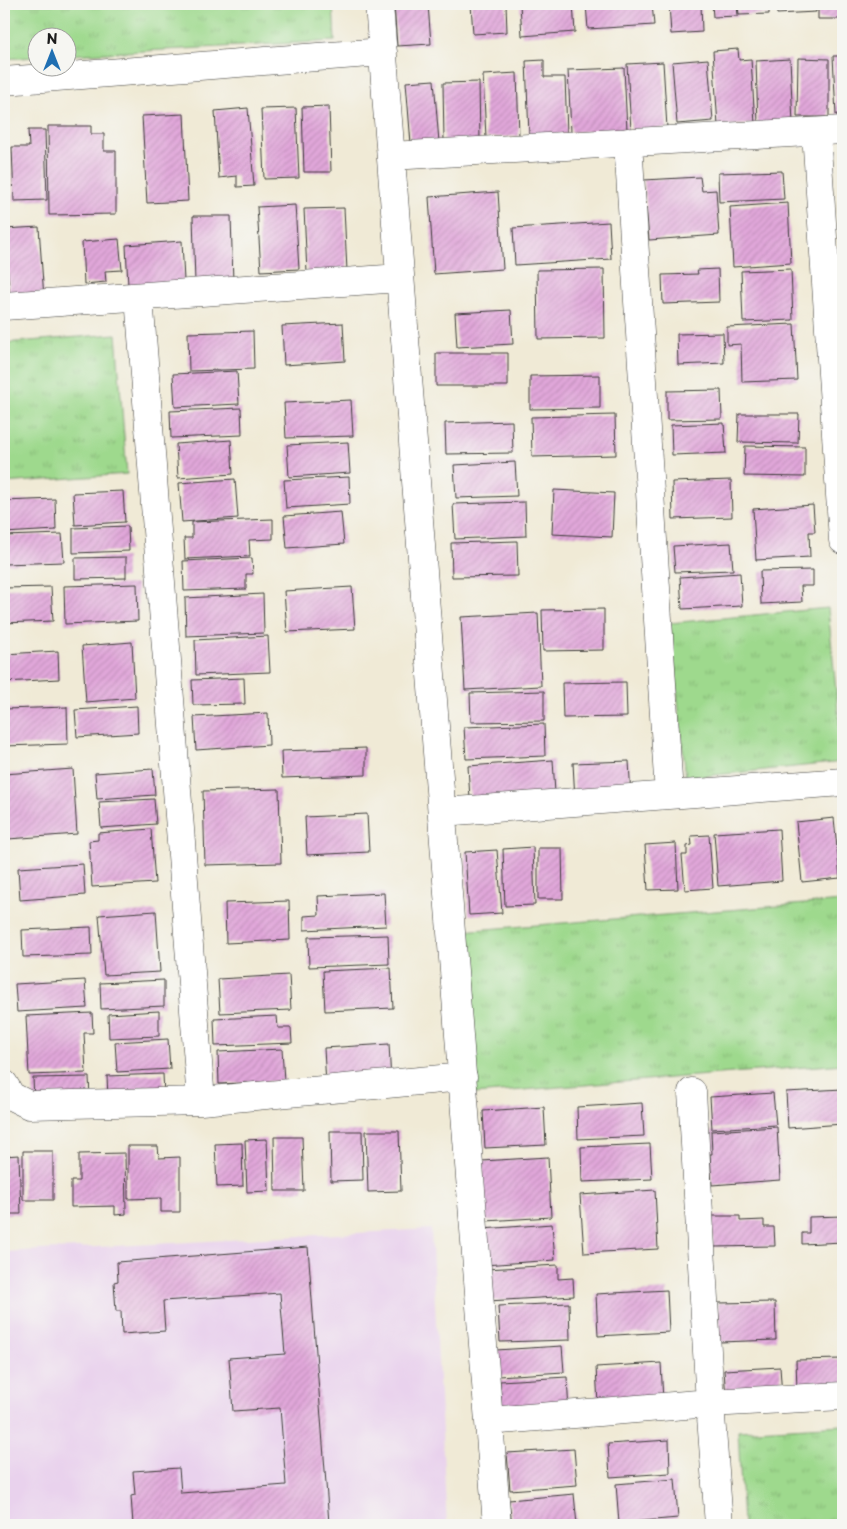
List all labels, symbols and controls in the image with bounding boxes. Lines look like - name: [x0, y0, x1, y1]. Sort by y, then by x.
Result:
- north arrow: [28, 28, 78, 78]
- text: N: [46, 28, 58, 49]

